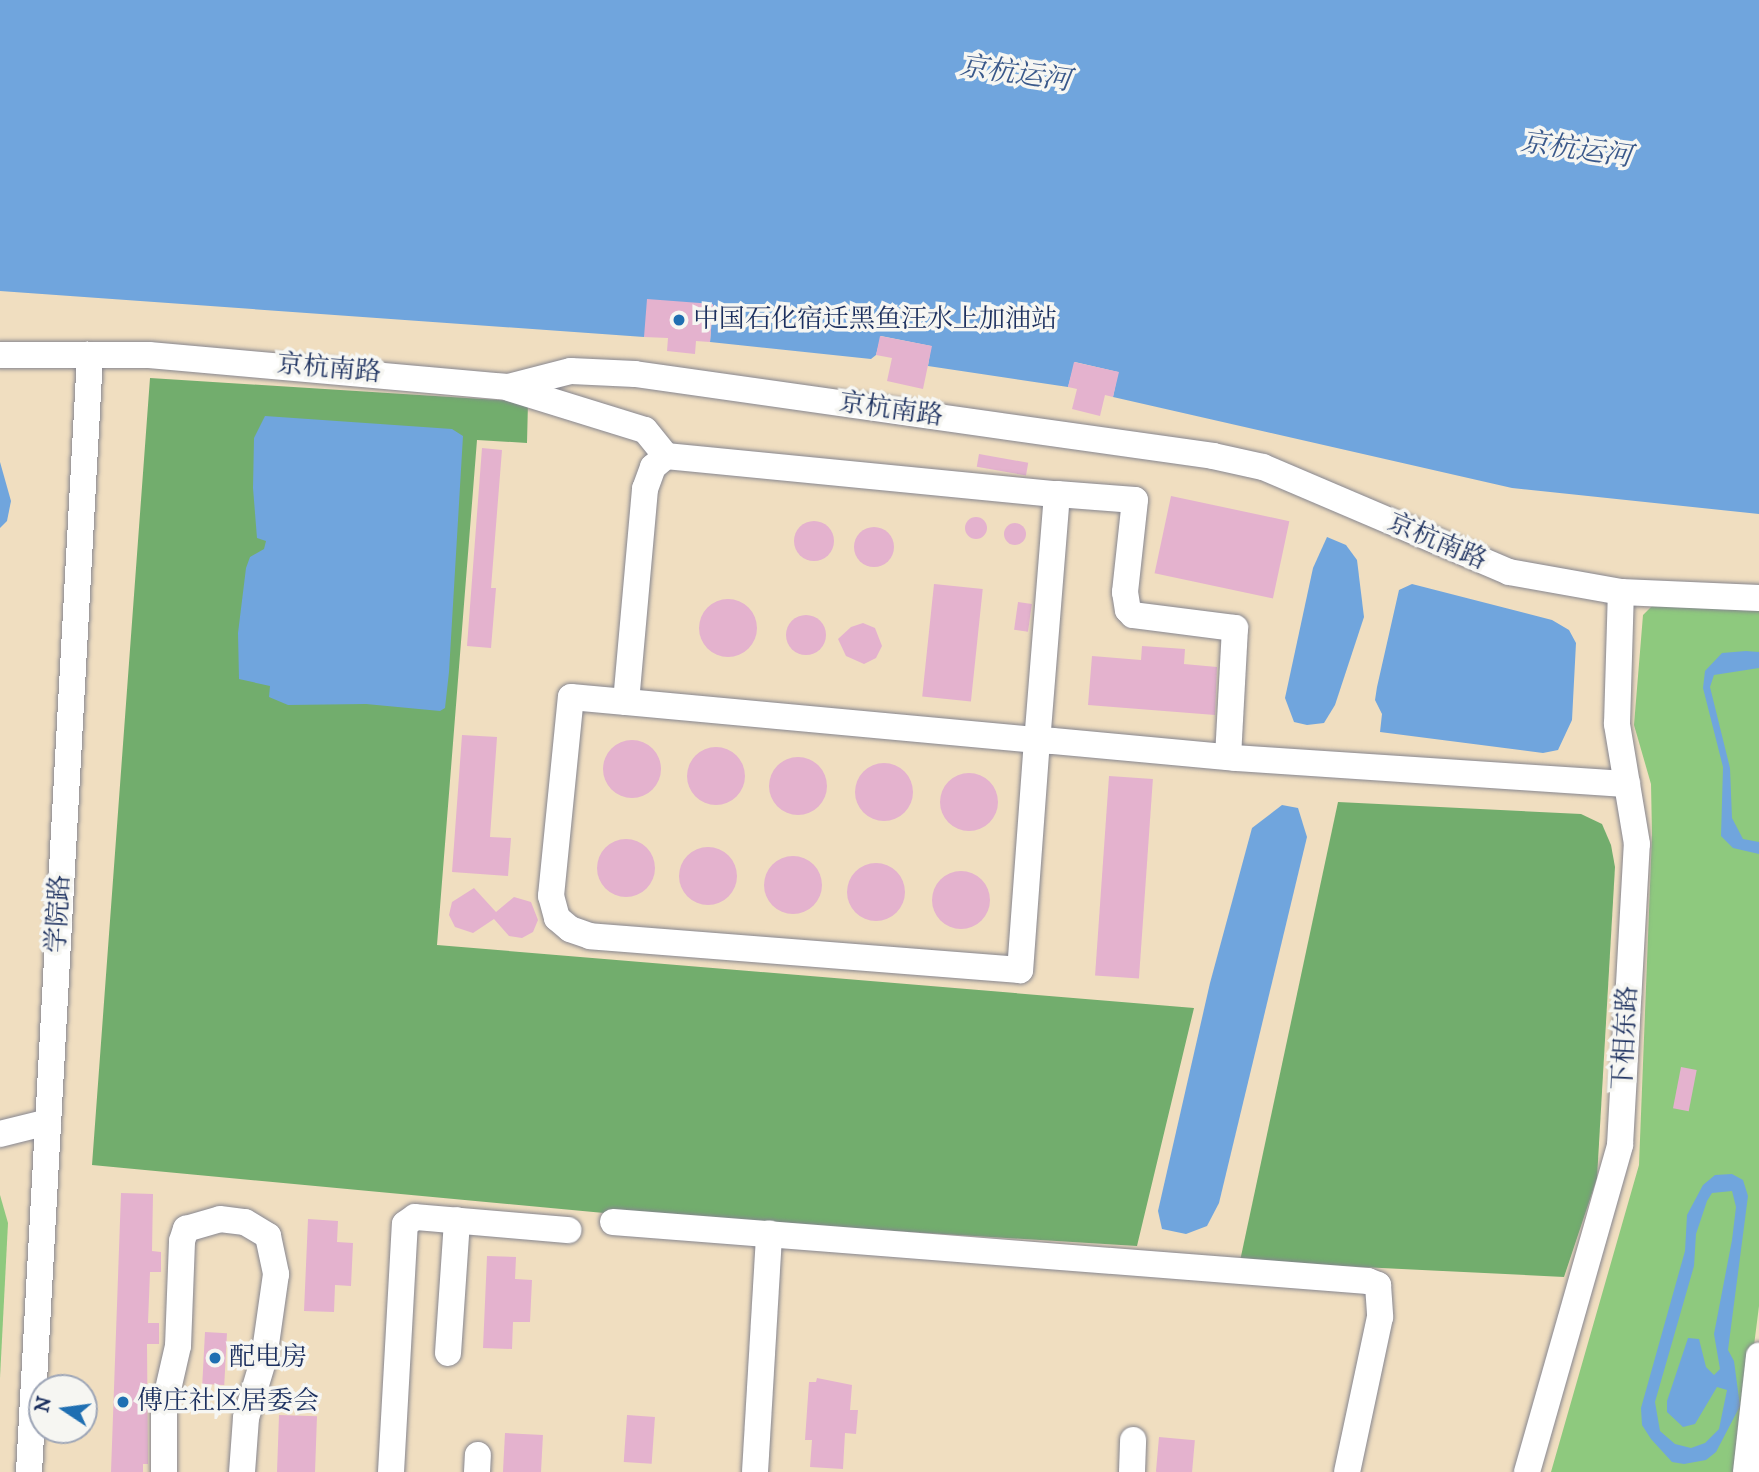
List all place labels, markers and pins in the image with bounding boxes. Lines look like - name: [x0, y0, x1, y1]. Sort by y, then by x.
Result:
- place label: 中国石化宿迁黑鱼汪水上加油站: [693, 304, 1057, 336]
- marker: 中国石化宿迁黑鱼汪水上加油站: [671, 312, 687, 328]
- place label: 配电房: [229, 1342, 307, 1374]
- marker: 配电房: [207, 1350, 223, 1366]
- place label: 傅庄社区居委会: [137, 1386, 319, 1418]
- marker: 傅庄社区居委会: [115, 1394, 131, 1410]

